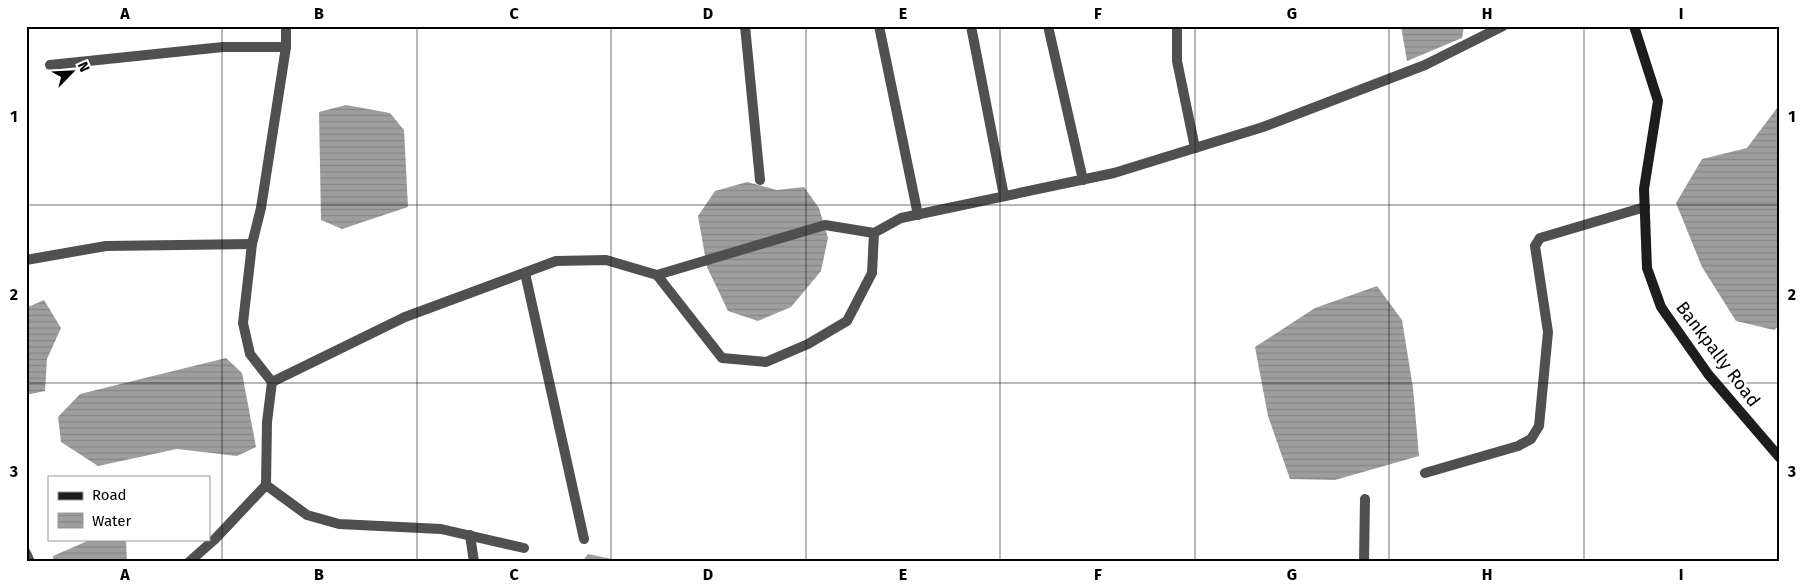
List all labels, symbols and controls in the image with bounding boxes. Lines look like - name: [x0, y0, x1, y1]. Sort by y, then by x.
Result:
- text: A: [119, 4, 130, 23]
- text: B: [314, 4, 324, 23]
- text: C: [509, 4, 519, 23]
- text: D: [703, 4, 713, 23]
- text: E: [899, 4, 907, 23]
- text: F: [1094, 4, 1102, 23]
- text: G: [1287, 4, 1297, 23]
- text: H: [1482, 4, 1492, 23]
- text: I: [1679, 4, 1683, 23]
- north arrow: [48, 48, 98, 98]
- text: N: [74, 59, 93, 75]
- text: 1: [10, 107, 18, 126]
- text: 1: [1788, 107, 1796, 126]
- text: 2: [10, 285, 18, 304]
- text: 2: [1788, 285, 1796, 304]
- street label: Bankpally Road: [1671, 297, 1765, 411]
- text: 3: [9, 462, 18, 481]
- text: 3: [1787, 462, 1796, 481]
- legend: [48, 476, 210, 540]
- text: Road: [92, 486, 127, 504]
- text: Water: [92, 512, 131, 530]
- text: A: [119, 565, 130, 584]
- text: B: [314, 565, 324, 584]
- text: C: [509, 565, 519, 584]
- text: D: [703, 565, 713, 584]
- text: E: [899, 565, 907, 584]
- text: F: [1094, 565, 1102, 584]
- text: G: [1287, 565, 1297, 584]
- text: H: [1482, 565, 1492, 584]
- text: I: [1679, 565, 1683, 584]

